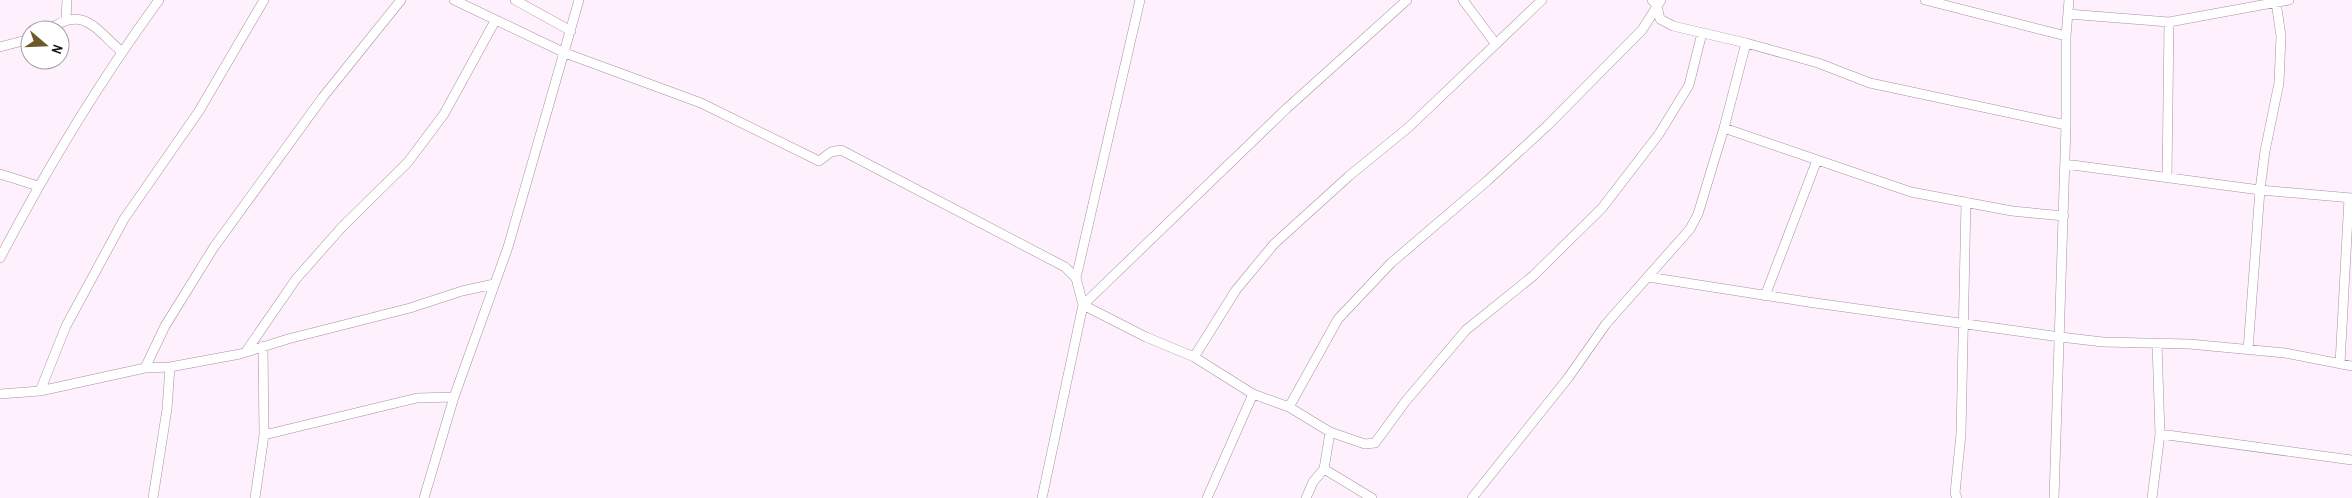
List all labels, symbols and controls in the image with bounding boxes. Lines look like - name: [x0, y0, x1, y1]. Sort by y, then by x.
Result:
- north arrow: [20, 20, 70, 70]
- text: N: [47, 42, 67, 56]

